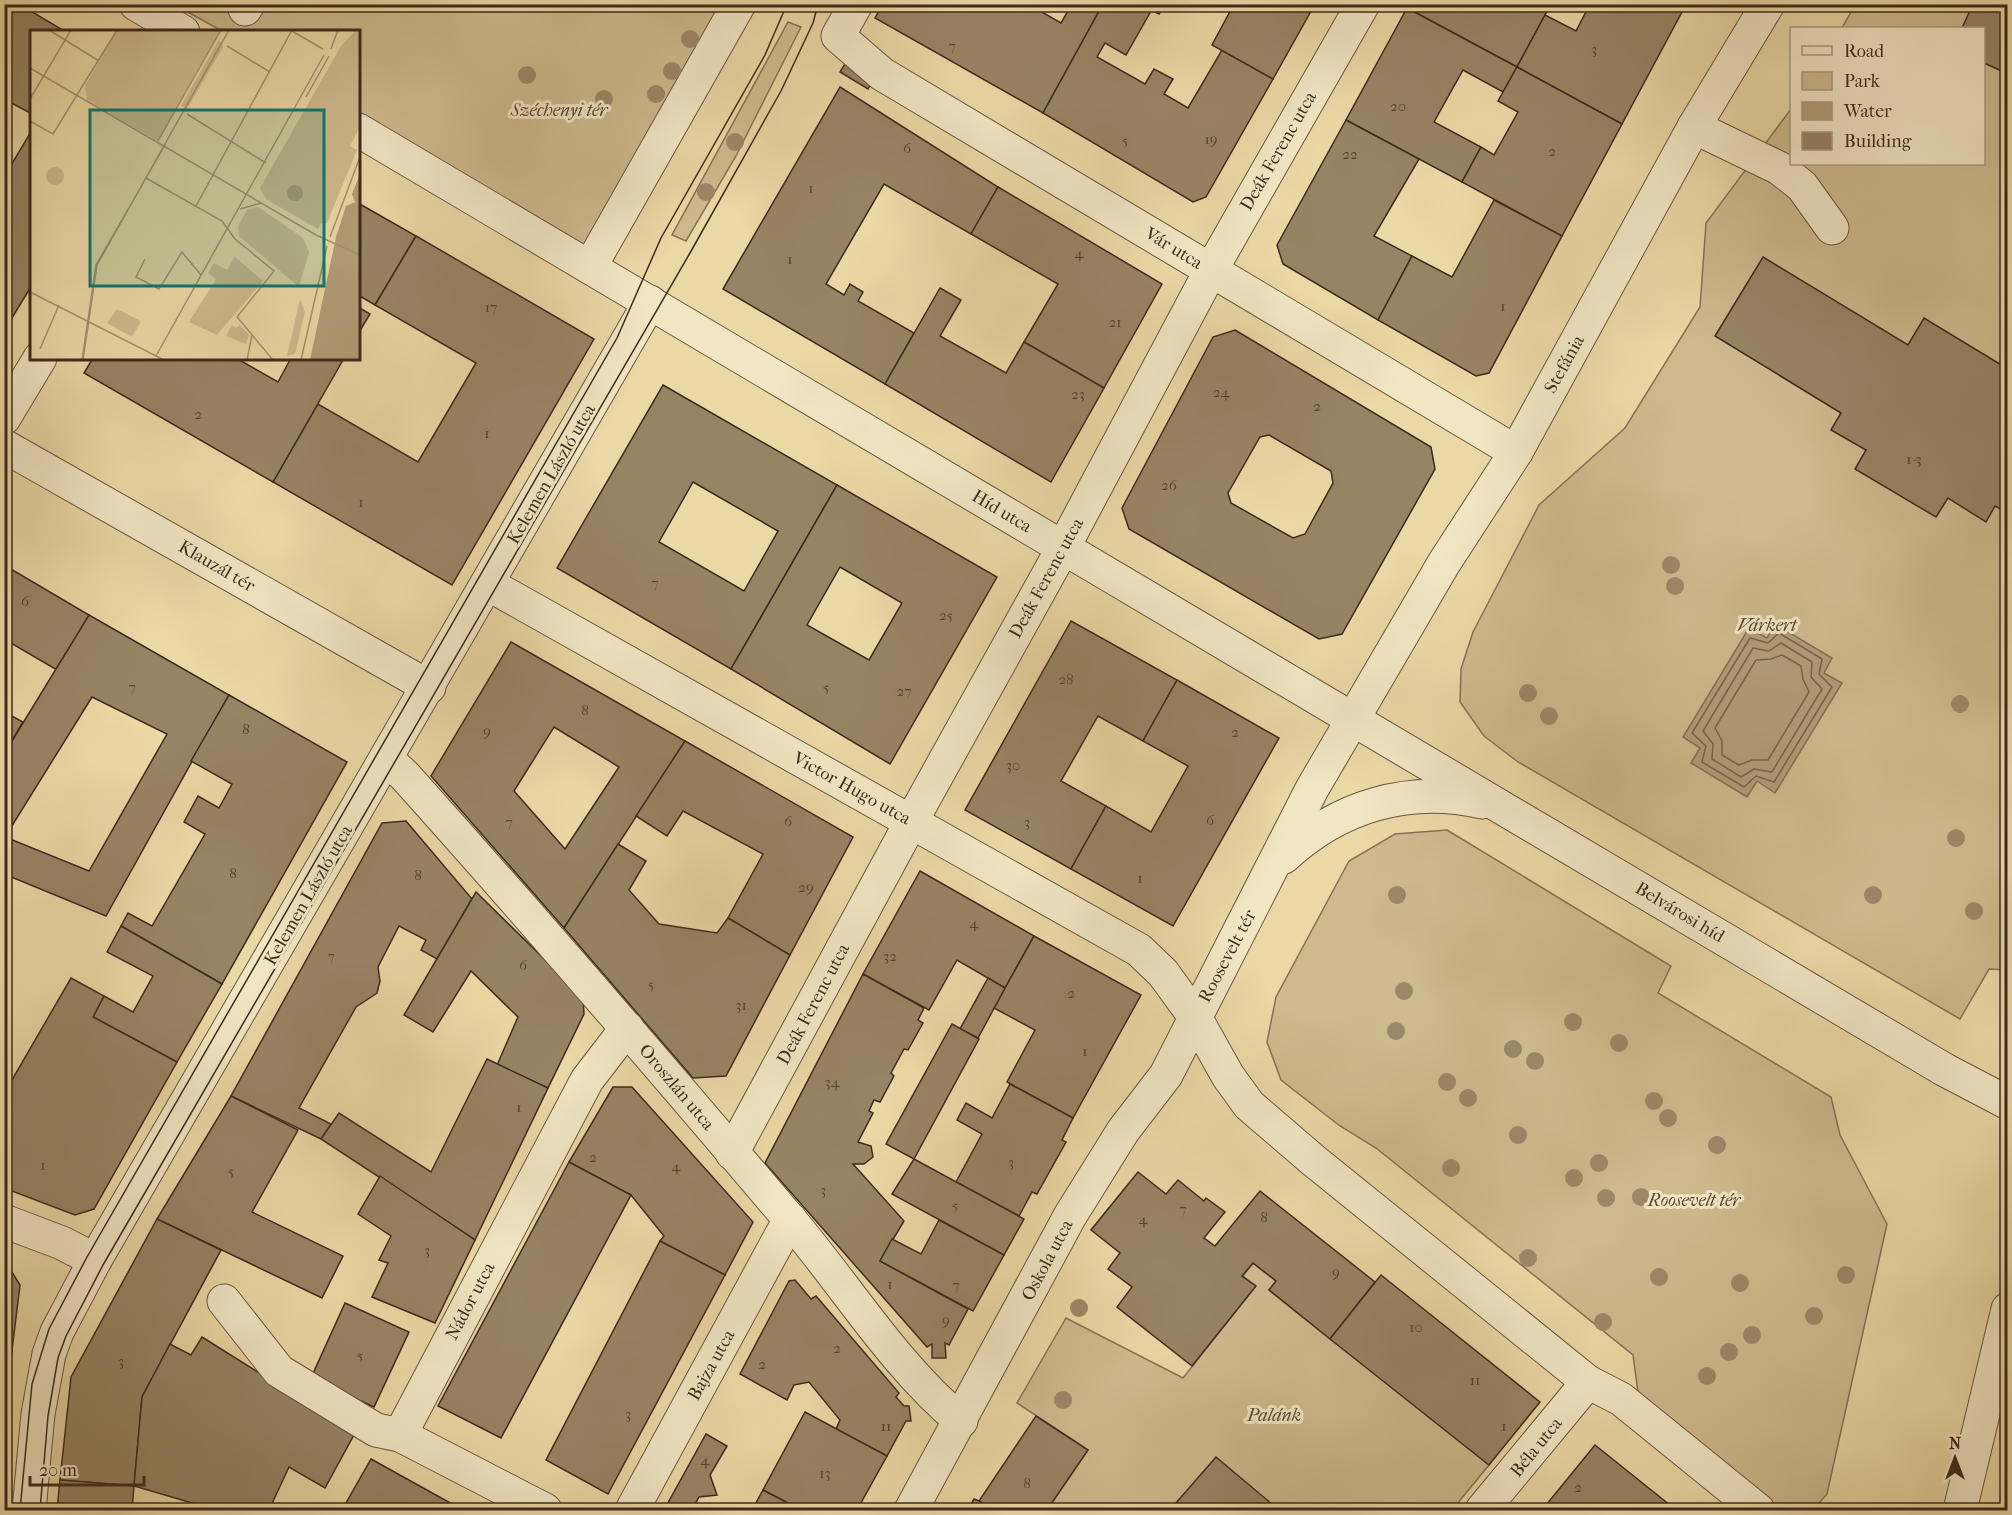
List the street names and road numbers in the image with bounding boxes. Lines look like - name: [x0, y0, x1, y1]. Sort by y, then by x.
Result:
- street label: Deák Ferenc utca: [1236, 87, 1321, 215]
- street label: Vár utca: [1140, 223, 1207, 274]
- street label: Stefánia: [1540, 331, 1589, 397]
- street label: Kelemen László utca: [503, 400, 600, 548]
- street label: Híd utca: [968, 485, 1036, 538]
- street label: Deák Ferenc utca: [1005, 514, 1088, 642]
- street label: Klauzál tér: [175, 536, 259, 597]
- street label: Victor Hugo utca: [788, 747, 915, 830]
- street label: Kelemen László utca: [260, 821, 357, 969]
- street label: Belvárosi híd: [1631, 878, 1728, 947]
- street label: Roosevelt tér: [1194, 906, 1261, 1006]
- street label: Deák Ferenc utca: [773, 940, 854, 1068]
- street label: Oroszlán utca: [635, 1040, 719, 1135]
- street label: Oskola utca: [1017, 1215, 1078, 1304]
- street label: Nádor utca: [441, 1258, 500, 1344]
- street label: Bajza utca: [683, 1326, 740, 1404]
- street label: Béla utca: [1506, 1413, 1567, 1481]

